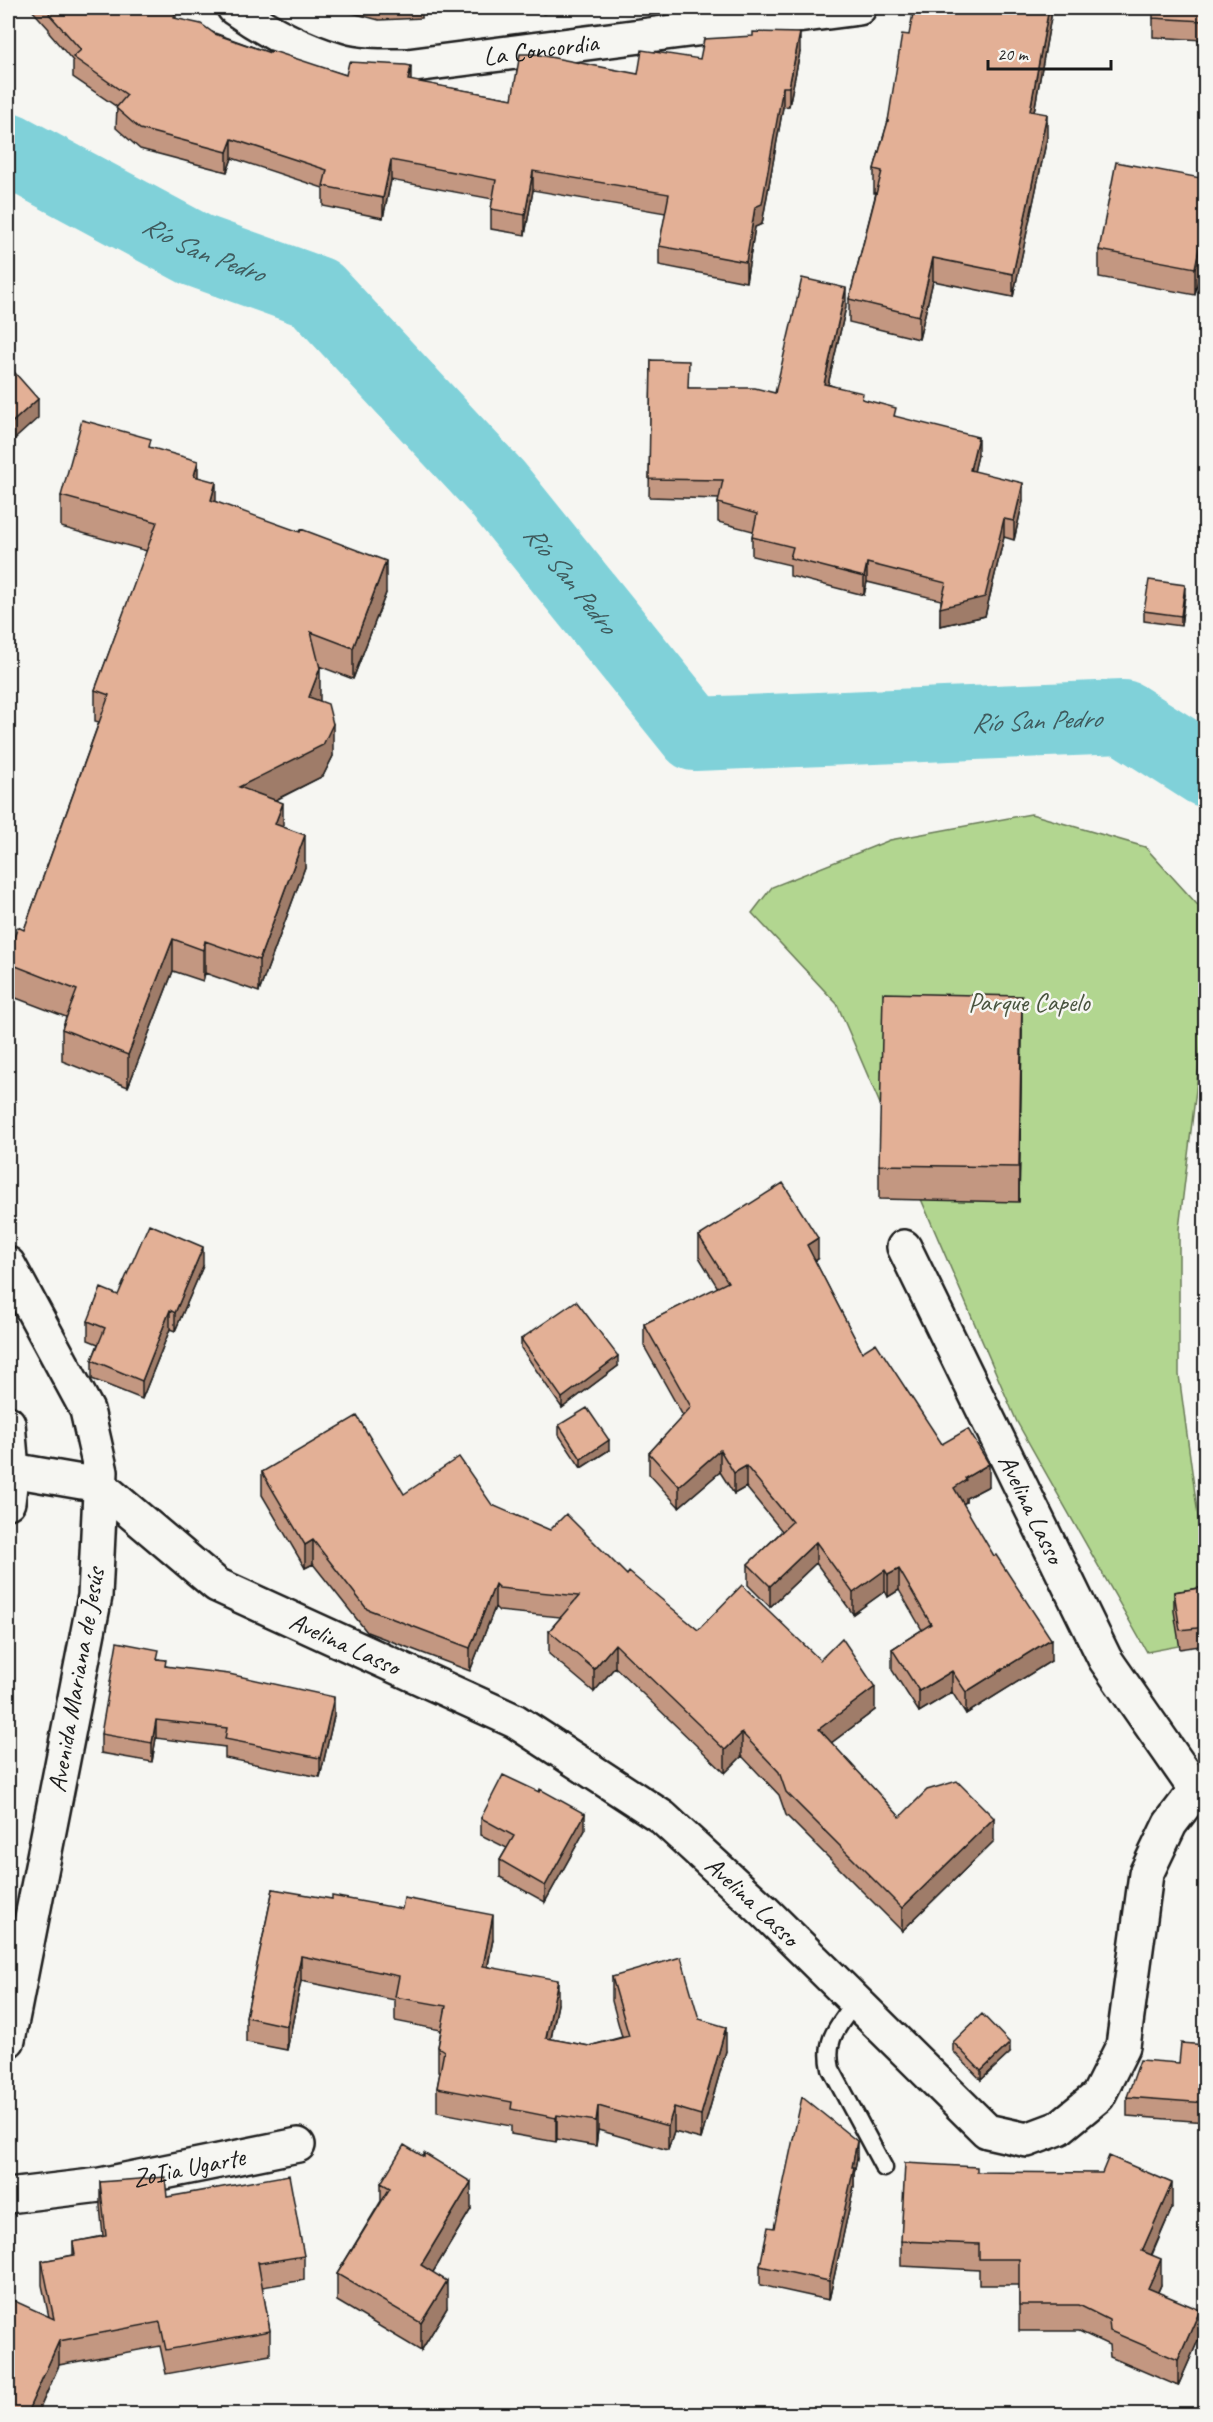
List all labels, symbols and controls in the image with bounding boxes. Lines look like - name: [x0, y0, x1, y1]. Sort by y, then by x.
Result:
- street label: La Concordia: [481, 25, 601, 73]
- scale bar: [988, 33, 1111, 71]
- text: 20 m: [997, 43, 1030, 65]
- water label: Río San Pedro: [137, 208, 272, 291]
- water label: Río San Pedro: [517, 518, 626, 643]
- water label: Río San Pedro: [971, 701, 1105, 740]
- park label: Parque Capelo: [968, 986, 1092, 1019]
- street label: Avelina Lasso: [991, 1449, 1073, 1571]
- street label: Avenida Mariana de Jesús: [40, 1563, 112, 1795]
- street label: Avelina Lasso: [285, 1604, 408, 1684]
- street label: Avelina Lasso: [698, 1849, 808, 1955]
- street label: ZoIia Ugarte: [130, 2139, 249, 2195]

